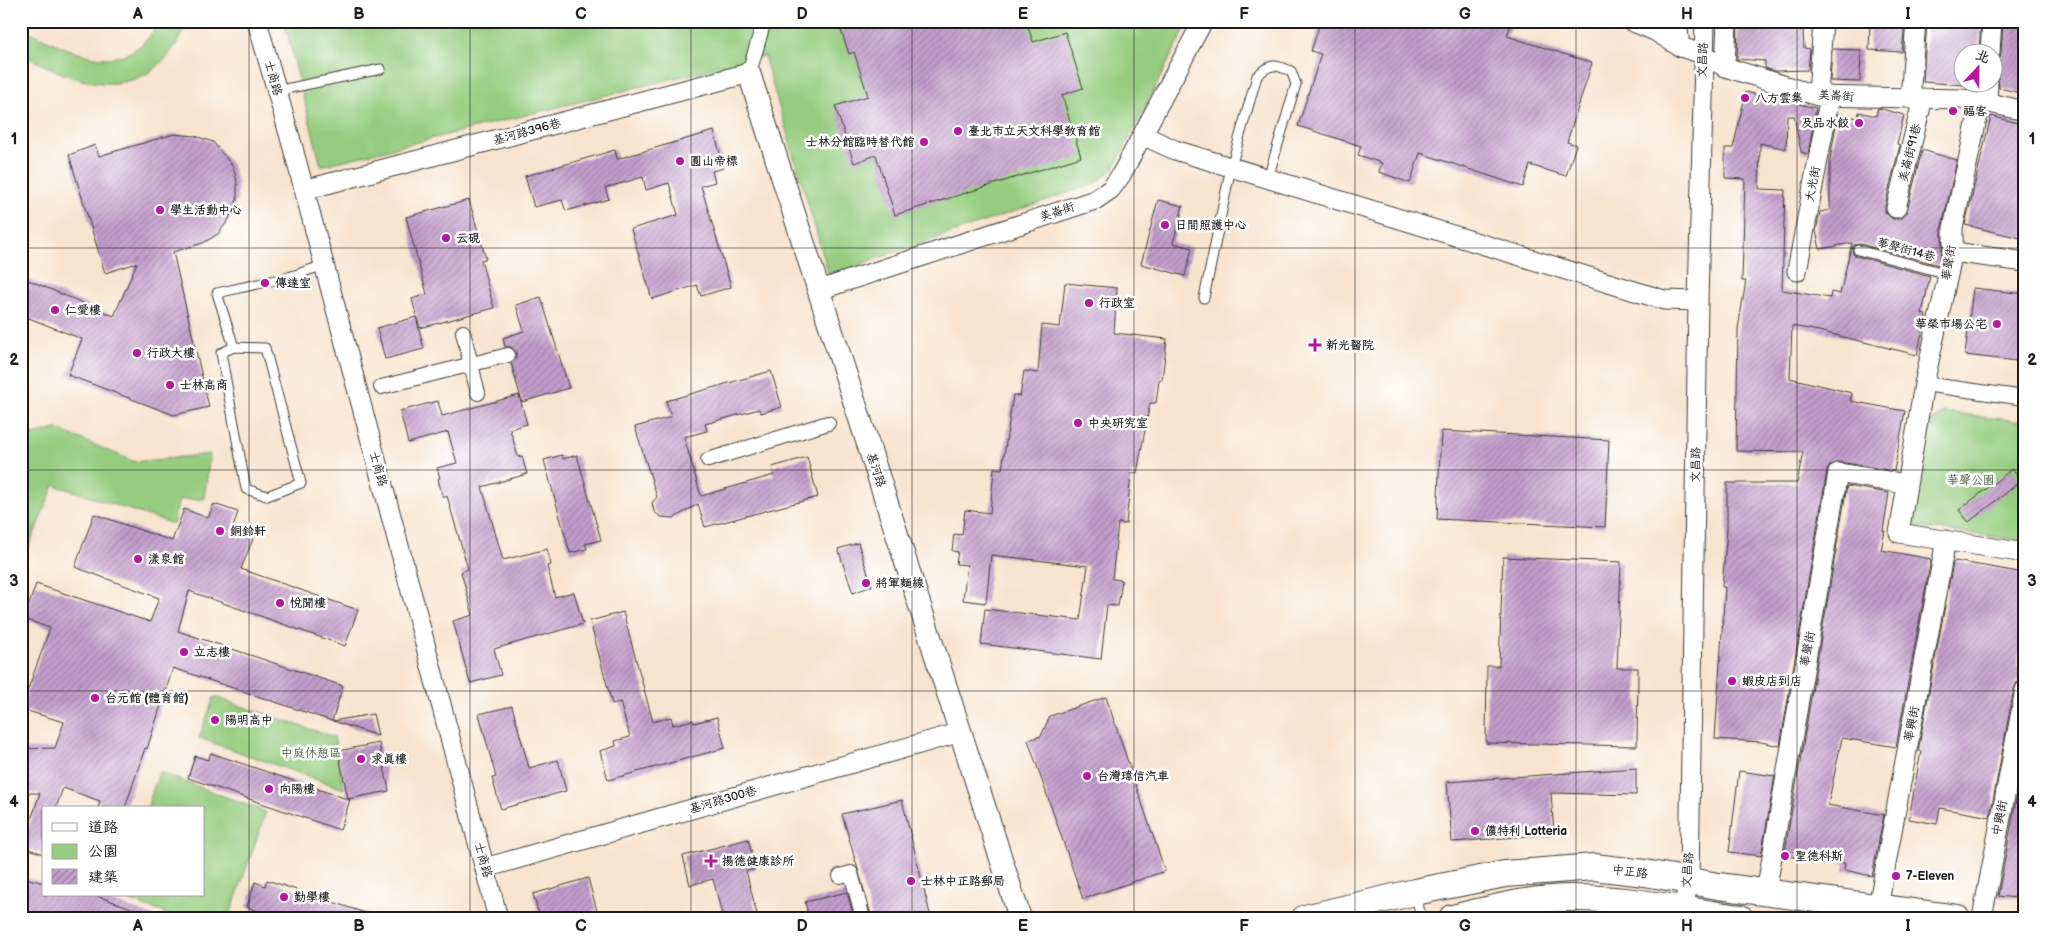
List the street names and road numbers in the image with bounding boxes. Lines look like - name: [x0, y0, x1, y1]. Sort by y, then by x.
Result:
- street label: 文昌路: [1695, 42, 1711, 78]
- street label: 士商路: [261, 59, 285, 97]
- street label: 美崙街: [1818, 87, 1854, 105]
- street label: 基河路396巷: [491, 116, 563, 148]
- street label: 美崙街91巷: [1896, 122, 1924, 184]
- street label: 大光街: [1802, 165, 1824, 203]
- street label: 美崙街: [1038, 199, 1076, 225]
- street label: 華聲街14巷: [1875, 235, 1937, 265]
- street label: 華聲街: [1939, 244, 1959, 282]
- street label: 文昌路: [1688, 447, 1704, 483]
- street label: 士商路: [366, 450, 390, 488]
- street label: 基河路: [863, 451, 889, 489]
- street label: 華聲街: [1797, 630, 1819, 668]
- street label: 華興街: [1901, 705, 1923, 743]
- street label: 基河路300巷: [688, 783, 758, 817]
- street label: 中興街: [1989, 799, 2011, 837]
- street label: 士商路: [471, 841, 495, 879]
- street label: 文昌路: [1679, 852, 1697, 888]
- street label: 中正路: [1611, 862, 1649, 882]

